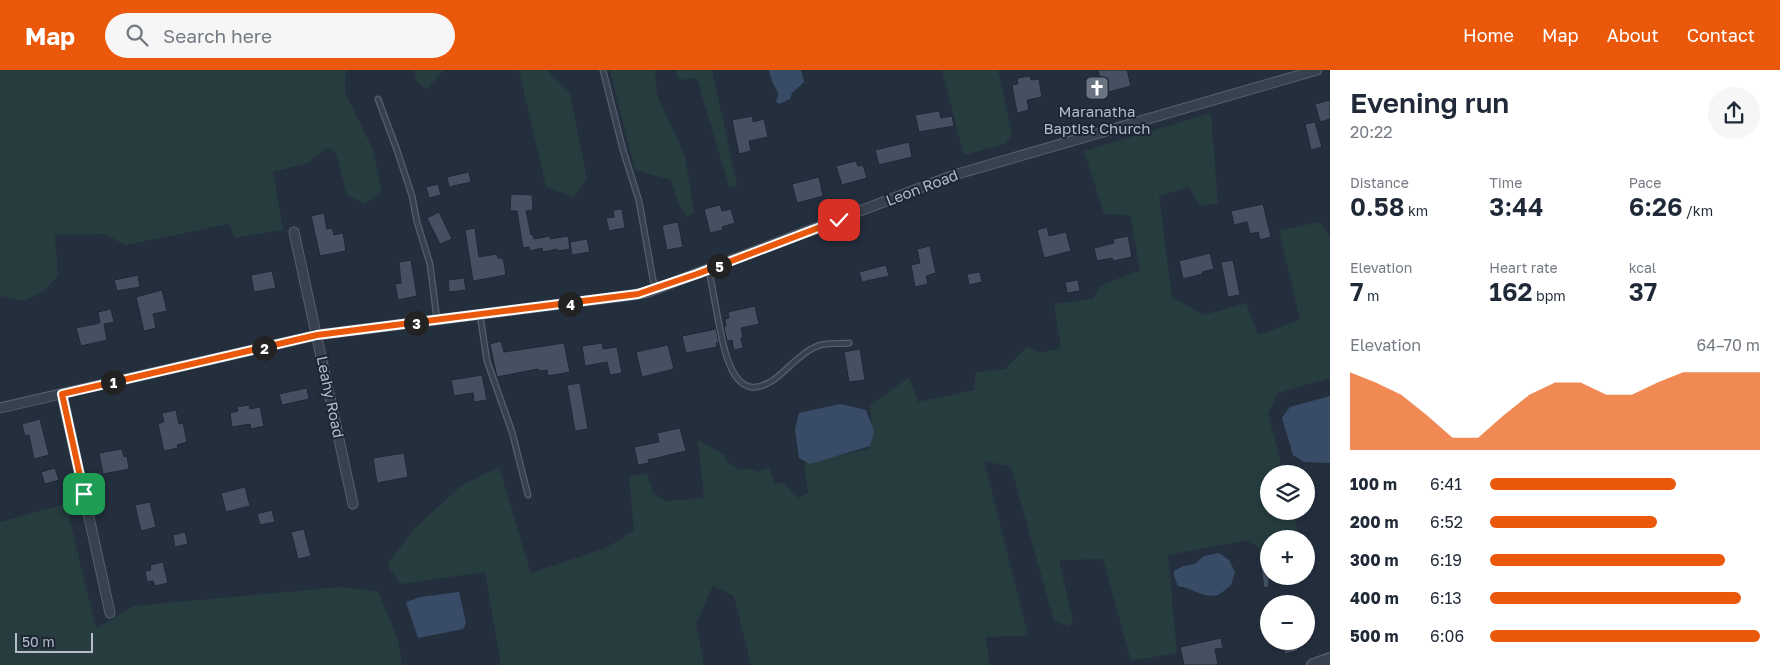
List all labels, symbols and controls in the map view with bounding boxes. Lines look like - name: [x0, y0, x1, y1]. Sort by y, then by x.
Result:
- search box: [105, 13, 455, 58]
- text: Map: [25, 21, 75, 50]
- icon: search: [123, 21, 151, 49]
- text: Search here: [163, 24, 272, 47]
- text: Home: [1463, 24, 1514, 46]
- text: Map: [1542, 24, 1579, 46]
- text: About: [1607, 24, 1659, 46]
- text: Contact: [1687, 24, 1755, 46]
- church icon: Maranatha Baptist Church: [1084, 75, 1110, 101]
- text: Evening run: [1350, 86, 1509, 119]
- button: share: [1708, 87, 1760, 139]
- place label: Maranatha Baptist Church: [1043, 102, 1151, 137]
- text: 20:22: [1350, 122, 1393, 142]
- street label: Leon Road: [883, 165, 960, 209]
- text: Distance: [1350, 174, 1409, 191]
- text: Time: [1489, 174, 1522, 191]
- text: Pace: [1629, 174, 1661, 191]
- text: 0.58: [1350, 191, 1404, 222]
- text: 3:44: [1489, 191, 1544, 222]
- text: 6:26: [1629, 191, 1683, 222]
- pin: [818, 199, 860, 241]
- text: km: [1404, 202, 1428, 219]
- text: /km: [1683, 202, 1713, 219]
- icon: check: [825, 206, 853, 234]
- pin: 5: [706, 254, 732, 278]
- text: 5: [715, 258, 724, 275]
- text: Elevation: [1350, 259, 1412, 276]
- text: Heart rate: [1489, 259, 1558, 276]
- text: kcal: [1629, 259, 1656, 276]
- text: 7: [1350, 276, 1364, 307]
- text: 162: [1489, 276, 1533, 307]
- text: 37: [1629, 276, 1657, 307]
- text: m: [1364, 287, 1379, 304]
- text: bpm: [1533, 287, 1566, 304]
- pin: 4: [558, 292, 582, 316]
- text: 4: [566, 296, 575, 313]
- pin: 3: [404, 310, 428, 336]
- text: 3: [412, 315, 421, 332]
- text: Elevation: [1350, 335, 1421, 355]
- text: 64–70 m: [1696, 335, 1760, 355]
- pin: 2: [252, 336, 276, 360]
- text: 2: [260, 340, 269, 357]
- street label: Leahy Road: [314, 354, 348, 439]
- pin: 1: [100, 370, 126, 394]
- text: 1: [110, 374, 117, 391]
- map controls: [1260, 465, 1315, 650]
- button: layers: [1260, 465, 1315, 520]
- pin: [63, 473, 105, 515]
- text: 100 m: [1350, 474, 1397, 494]
- text: 6:41: [1430, 474, 1462, 494]
- icon: arrive: [70, 480, 98, 508]
- text: 200 m: [1350, 512, 1399, 532]
- text: 6:52: [1430, 512, 1463, 532]
- button: +: [1260, 530, 1315, 585]
- text: 300 m: [1350, 550, 1399, 570]
- text: 6:19: [1430, 550, 1462, 570]
- text: 400 m: [1350, 588, 1399, 608]
- text: 6:13: [1430, 588, 1462, 608]
- button: −: [1260, 595, 1315, 650]
- text: 500 m: [1350, 626, 1399, 646]
- text: 6:06: [1430, 626, 1464, 646]
- scale bar: [15, 630, 92, 653]
- text: 50 m: [22, 633, 55, 650]

